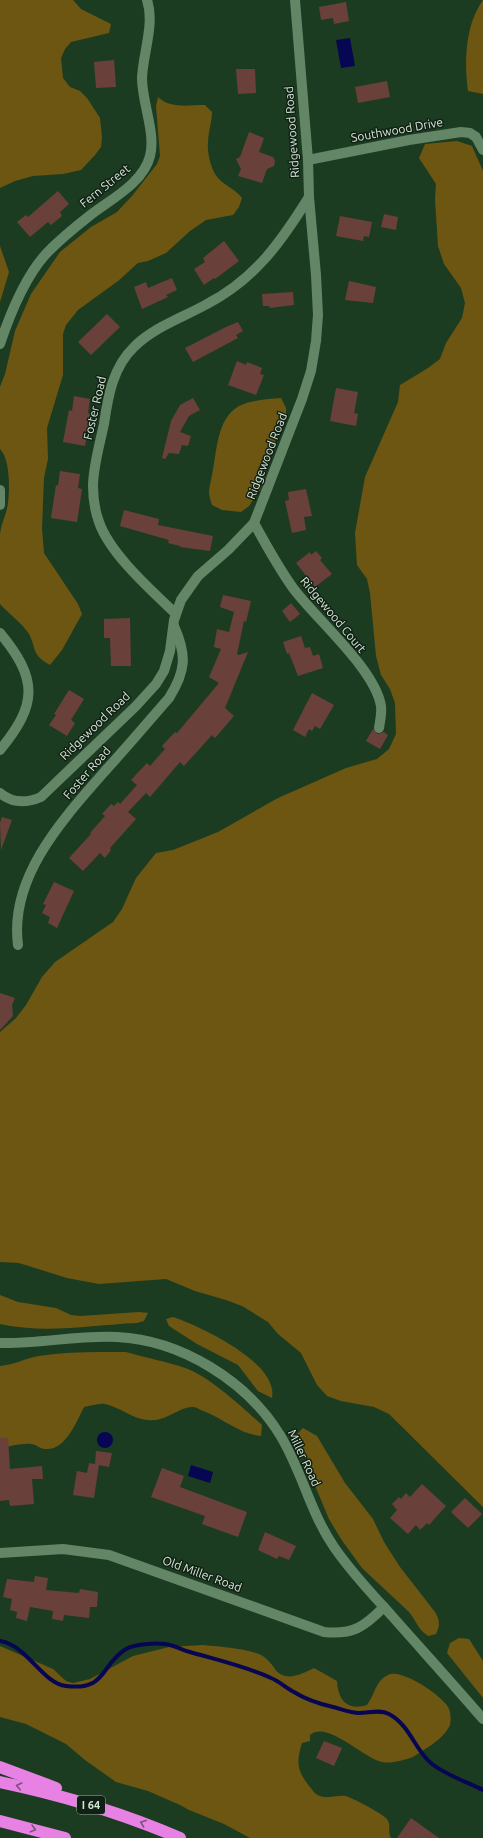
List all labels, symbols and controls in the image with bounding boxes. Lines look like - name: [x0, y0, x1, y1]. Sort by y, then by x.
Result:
- street label: Ridgewood Road: [282, 86, 301, 178]
- street label: Southwood Drive: [350, 115, 444, 144]
- street label: Fern Street: [77, 161, 133, 210]
- street label: Foster Road: [81, 375, 108, 441]
- street label: Ridgewood Road: [244, 411, 289, 501]
- street label: Ridgewood Court: [298, 574, 369, 655]
- street label: Ridgewood Road: [57, 689, 132, 762]
- street label: Foster Road: [60, 744, 113, 801]
- street label: Miller Road: [286, 1427, 323, 1488]
- street label: Old Miller Road: [161, 1553, 244, 1594]
- one-way arrow: [16, 1782, 22, 1791]
- road number: I 64: [77, 1796, 105, 1814]
- one-way arrow: [140, 1820, 147, 1828]
- one-way arrow: [29, 1824, 36, 1833]

